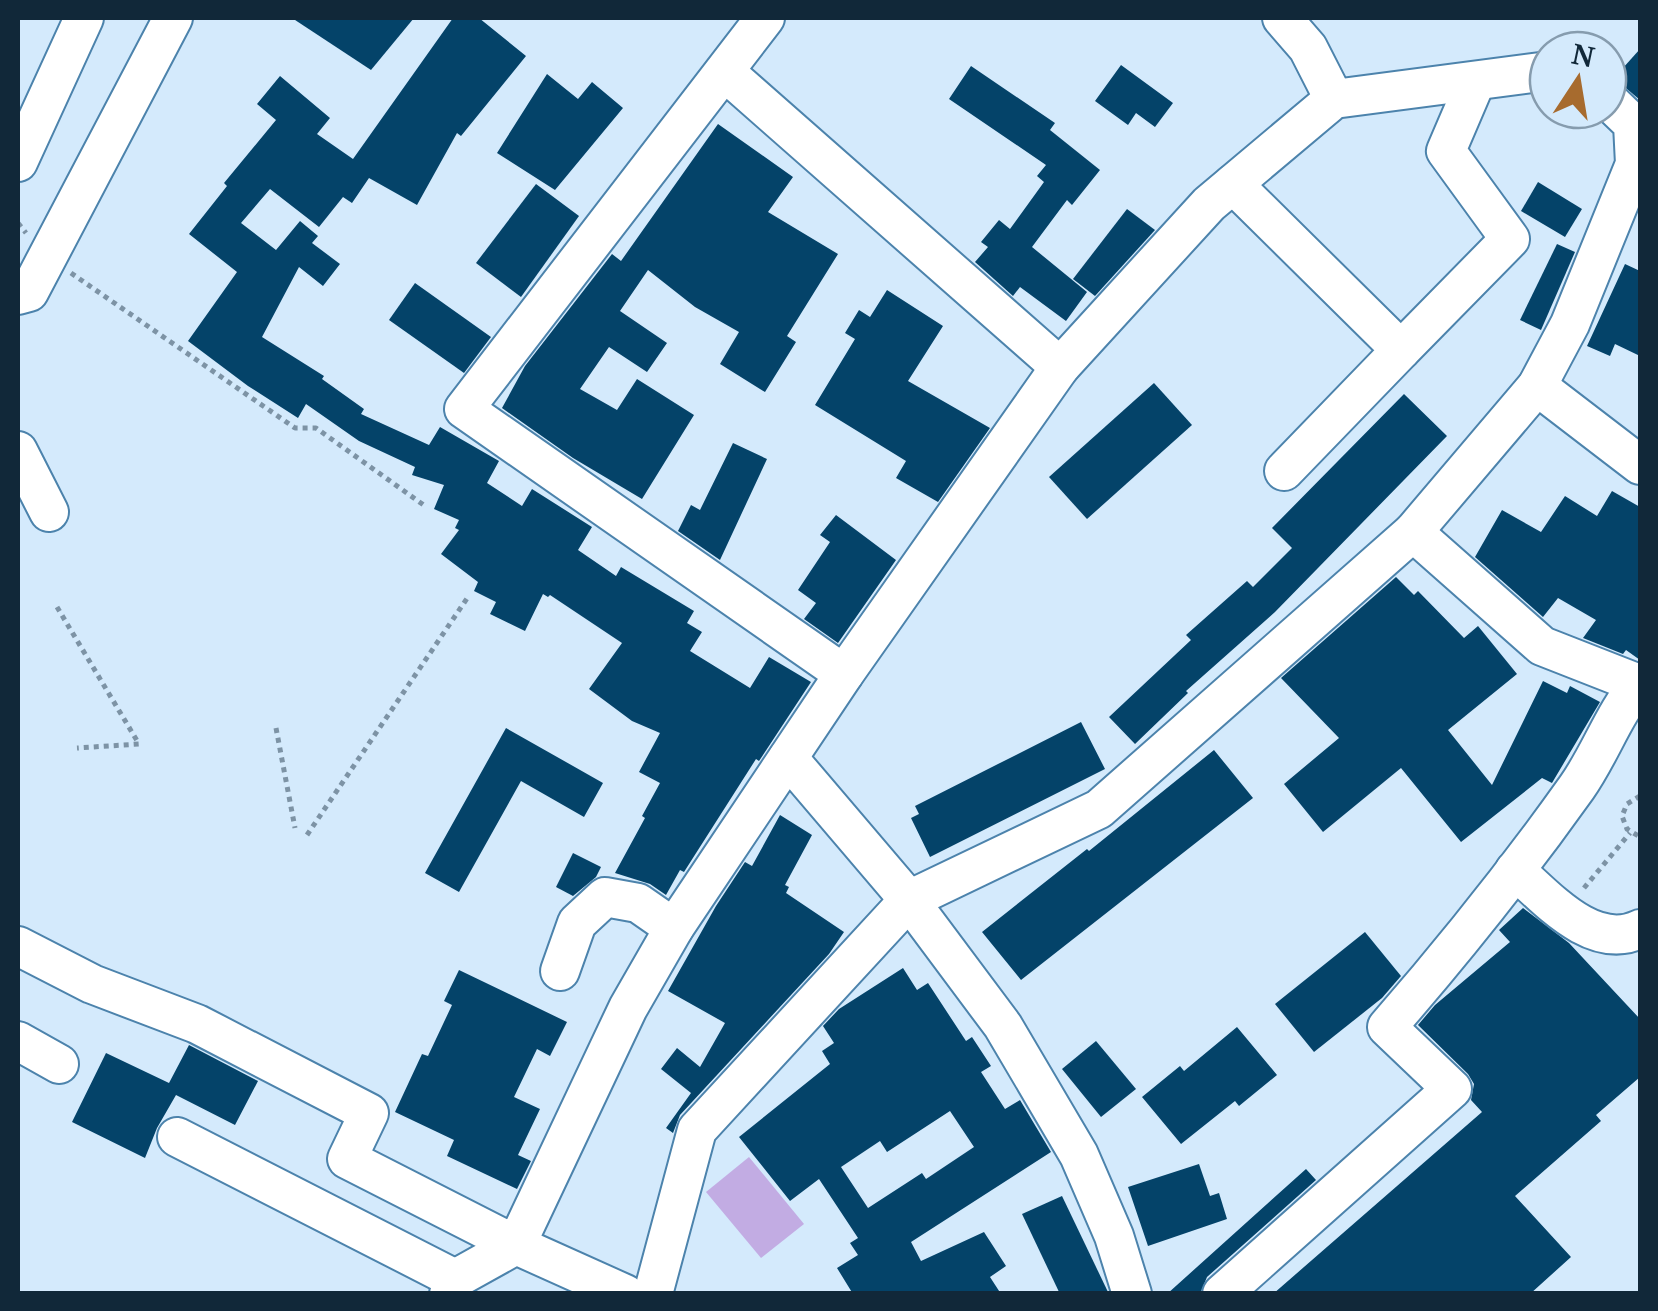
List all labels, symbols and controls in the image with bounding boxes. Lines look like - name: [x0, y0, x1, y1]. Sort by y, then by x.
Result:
- north arrow: [1528, 30, 1628, 130]
- text: N: [1569, 34, 1598, 75]

